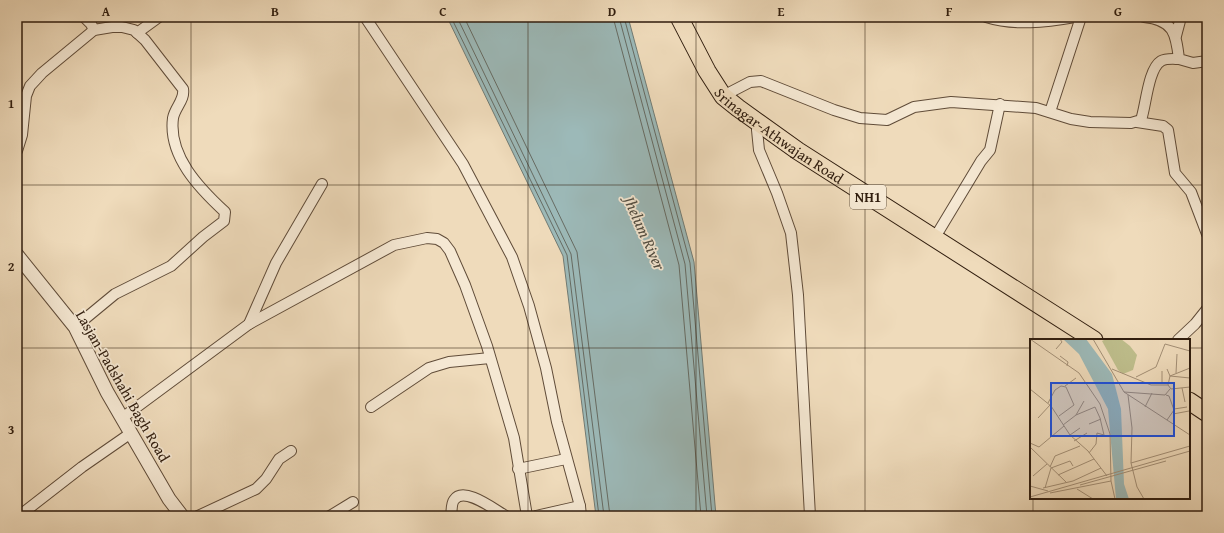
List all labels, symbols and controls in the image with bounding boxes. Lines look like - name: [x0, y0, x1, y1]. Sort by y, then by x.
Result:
- text: A: [102, 2, 111, 21]
- text: B: [271, 2, 279, 21]
- text: C: [439, 2, 447, 21]
- text: D: [608, 2, 616, 21]
- text: E: [778, 2, 785, 21]
- text: F: [946, 2, 953, 21]
- text: G: [1114, 2, 1122, 21]
- street label: Srinagar-Athwajan Road: [710, 83, 848, 188]
- text: 1: [8, 94, 14, 113]
- road number: NH1: [850, 185, 886, 209]
- water label: Jhelum River: [617, 190, 672, 275]
- text: 2: [8, 257, 15, 276]
- street label: Lasjan-Padshahi Bagh Road: [71, 306, 175, 466]
- inset map: [1030, 339, 1190, 499]
- text: 3: [8, 420, 14, 439]

